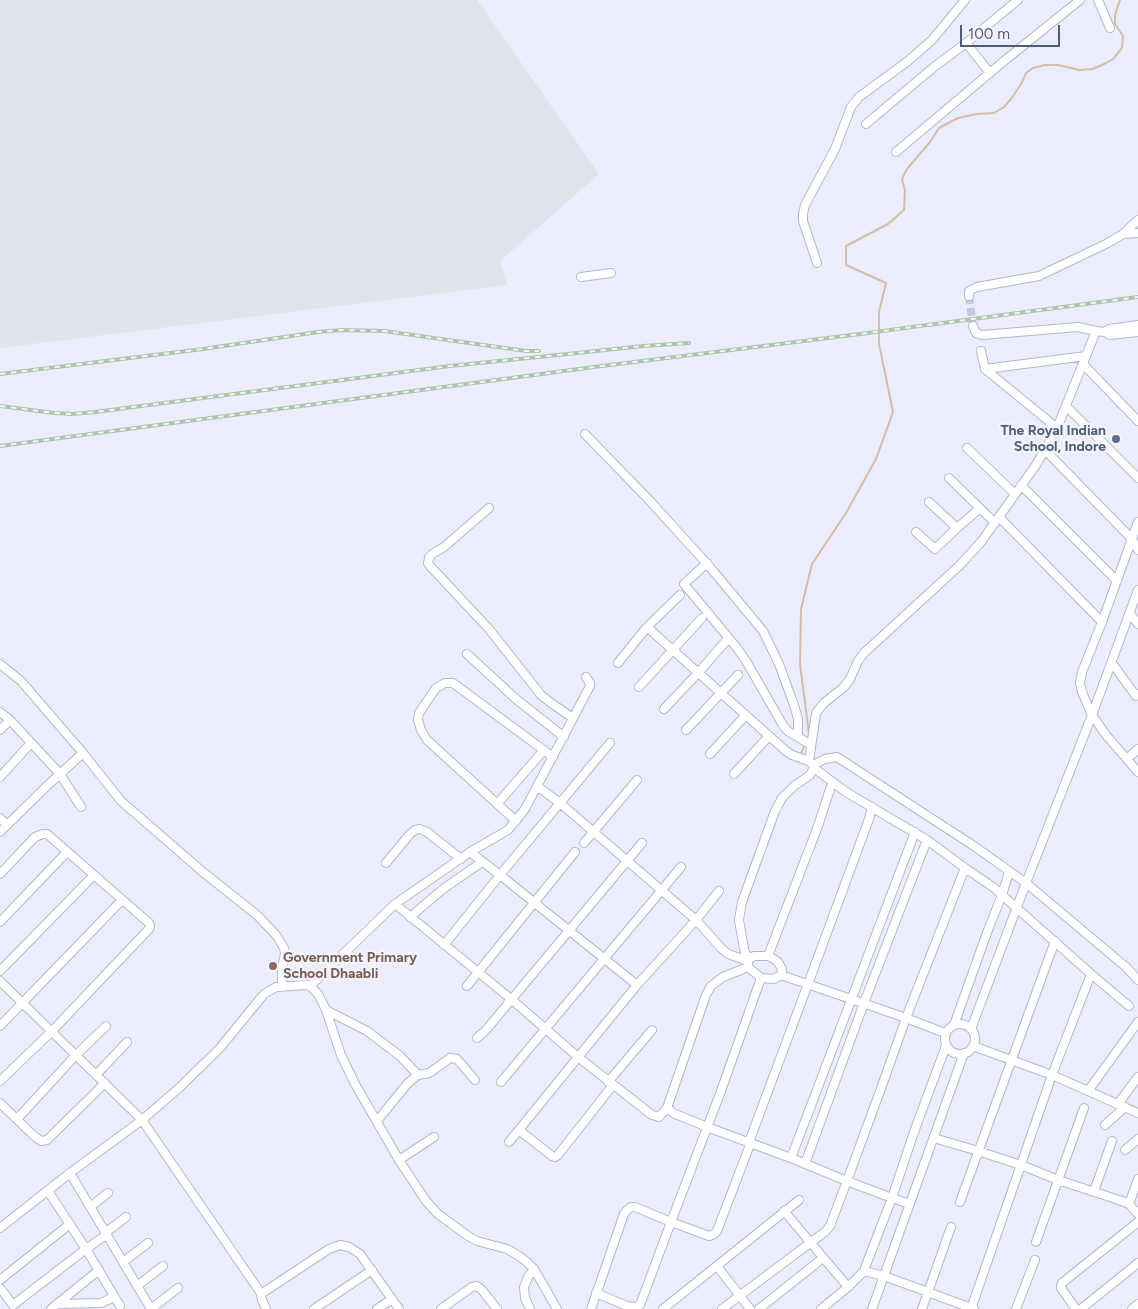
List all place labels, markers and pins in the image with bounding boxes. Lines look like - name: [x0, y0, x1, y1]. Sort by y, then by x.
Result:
- place label: The Royal Indian School, Indore: [1000, 423, 1106, 456]
- marker: The Royal Indian School, Indore: [1110, 433, 1122, 445]
- place label: Government Primary School Dhaabli: [283, 950, 417, 982]
- marker: Government Primary School Dhaabli: [267, 960, 279, 972]

